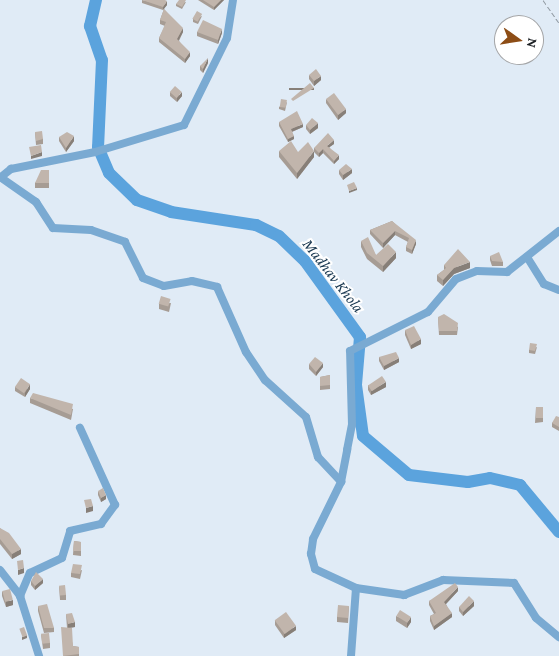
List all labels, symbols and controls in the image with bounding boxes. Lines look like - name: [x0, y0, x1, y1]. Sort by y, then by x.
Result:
- north arrow: [494, 15, 544, 65]
- text: N: [524, 37, 542, 50]
- water label: Madhav Khola: [298, 235, 368, 317]

